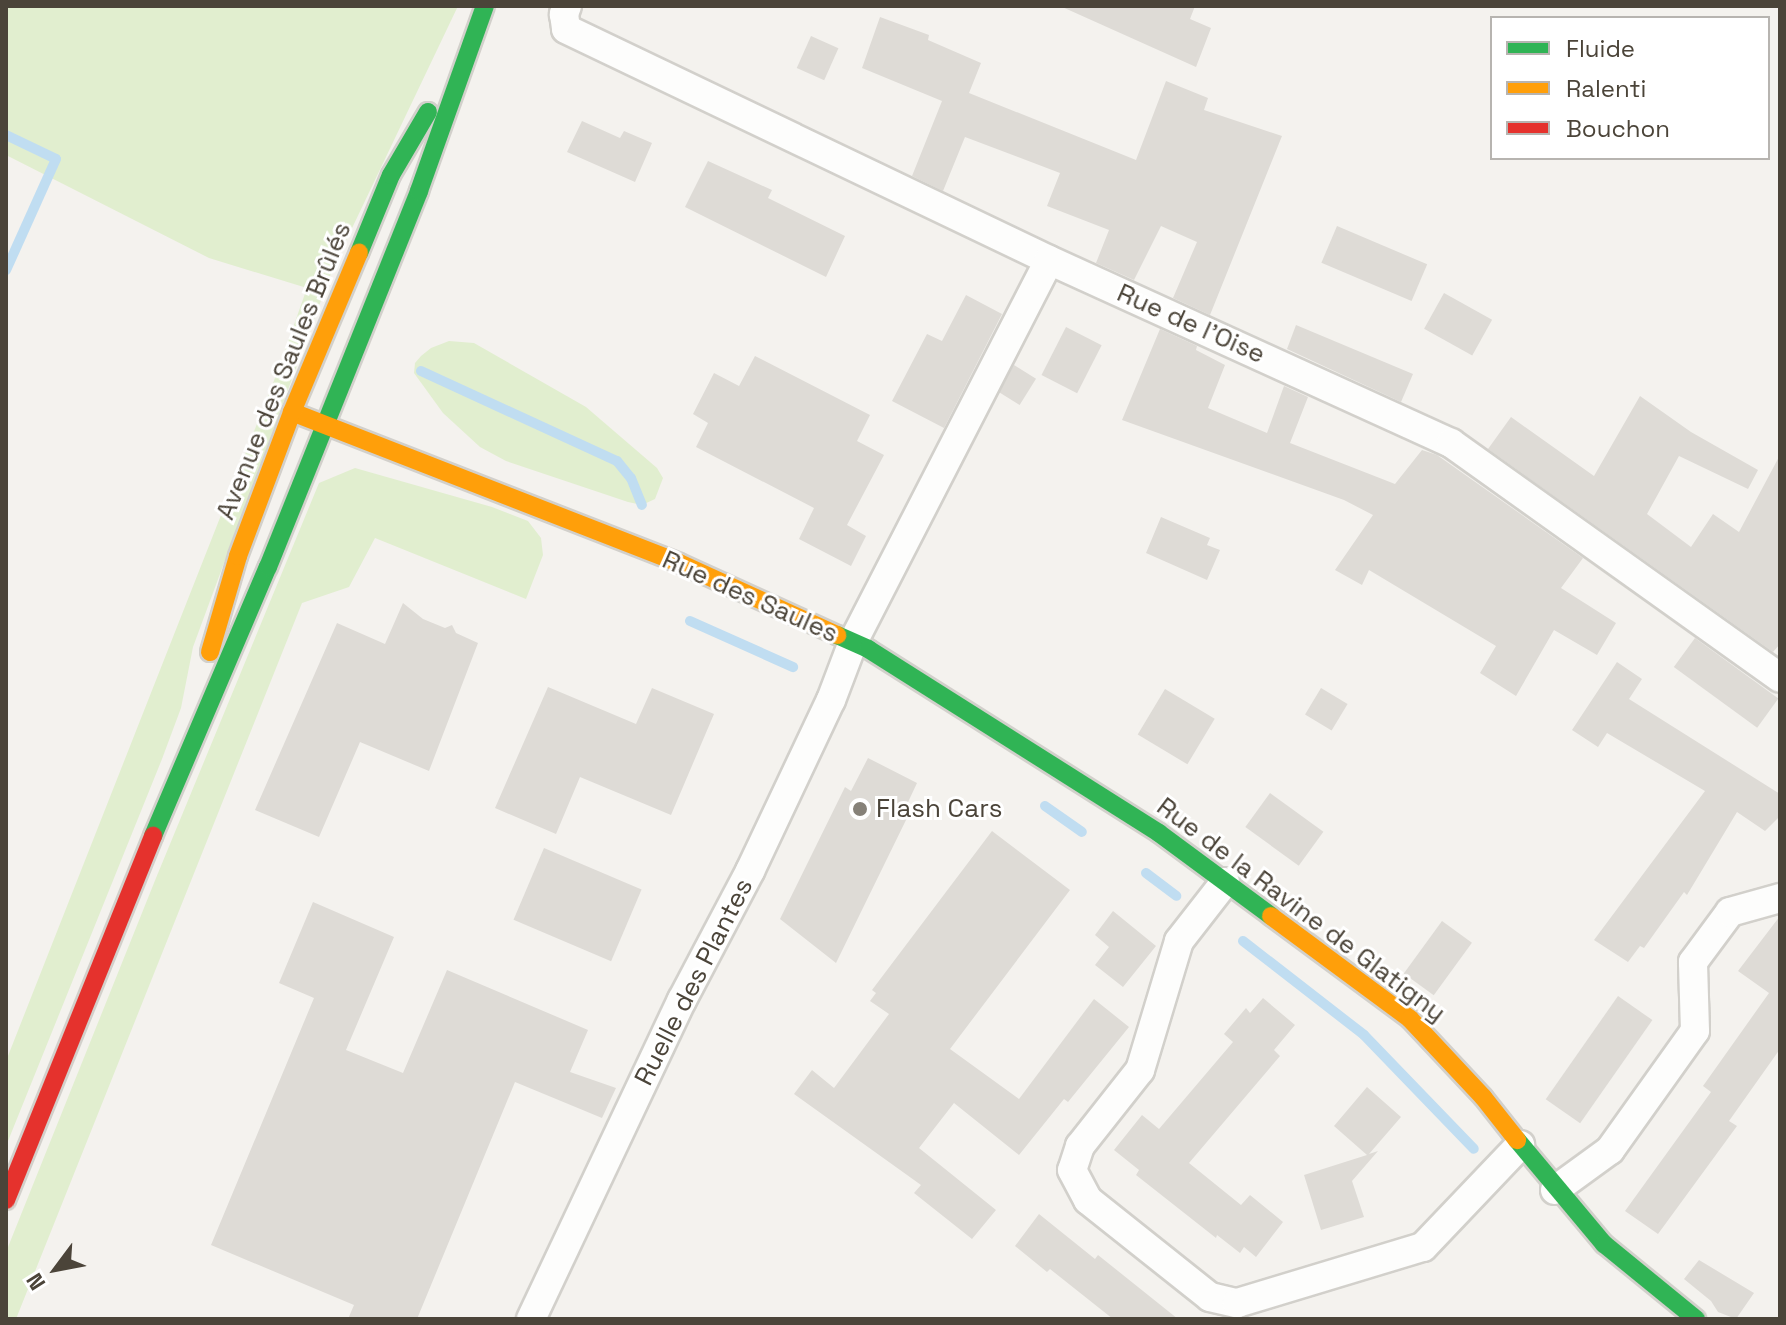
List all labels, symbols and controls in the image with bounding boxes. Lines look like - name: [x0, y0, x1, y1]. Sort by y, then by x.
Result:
- legend: [1490, 16, 1770, 160]
- text: Fluide: [1566, 33, 1635, 64]
- text: Ralenti: [1566, 73, 1646, 104]
- text: Bouchon: [1566, 113, 1670, 144]
- street label: Avenue des Saules Brûlés: [210, 218, 358, 524]
- street label: Rue de l'Oise: [1112, 277, 1270, 371]
- street label: Rue des Saules: [657, 544, 843, 650]
- street label: Rue de la Ravine de Glatigny: [1150, 791, 1452, 1029]
- place label: Flash Cars: [876, 793, 1002, 825]
- marker: Flash Cars: [851, 800, 869, 818]
- street label: Ruelle des Plantes: [628, 873, 760, 1091]
- north arrow: [16, 1229, 96, 1309]
- text: N: [20, 1268, 51, 1295]

